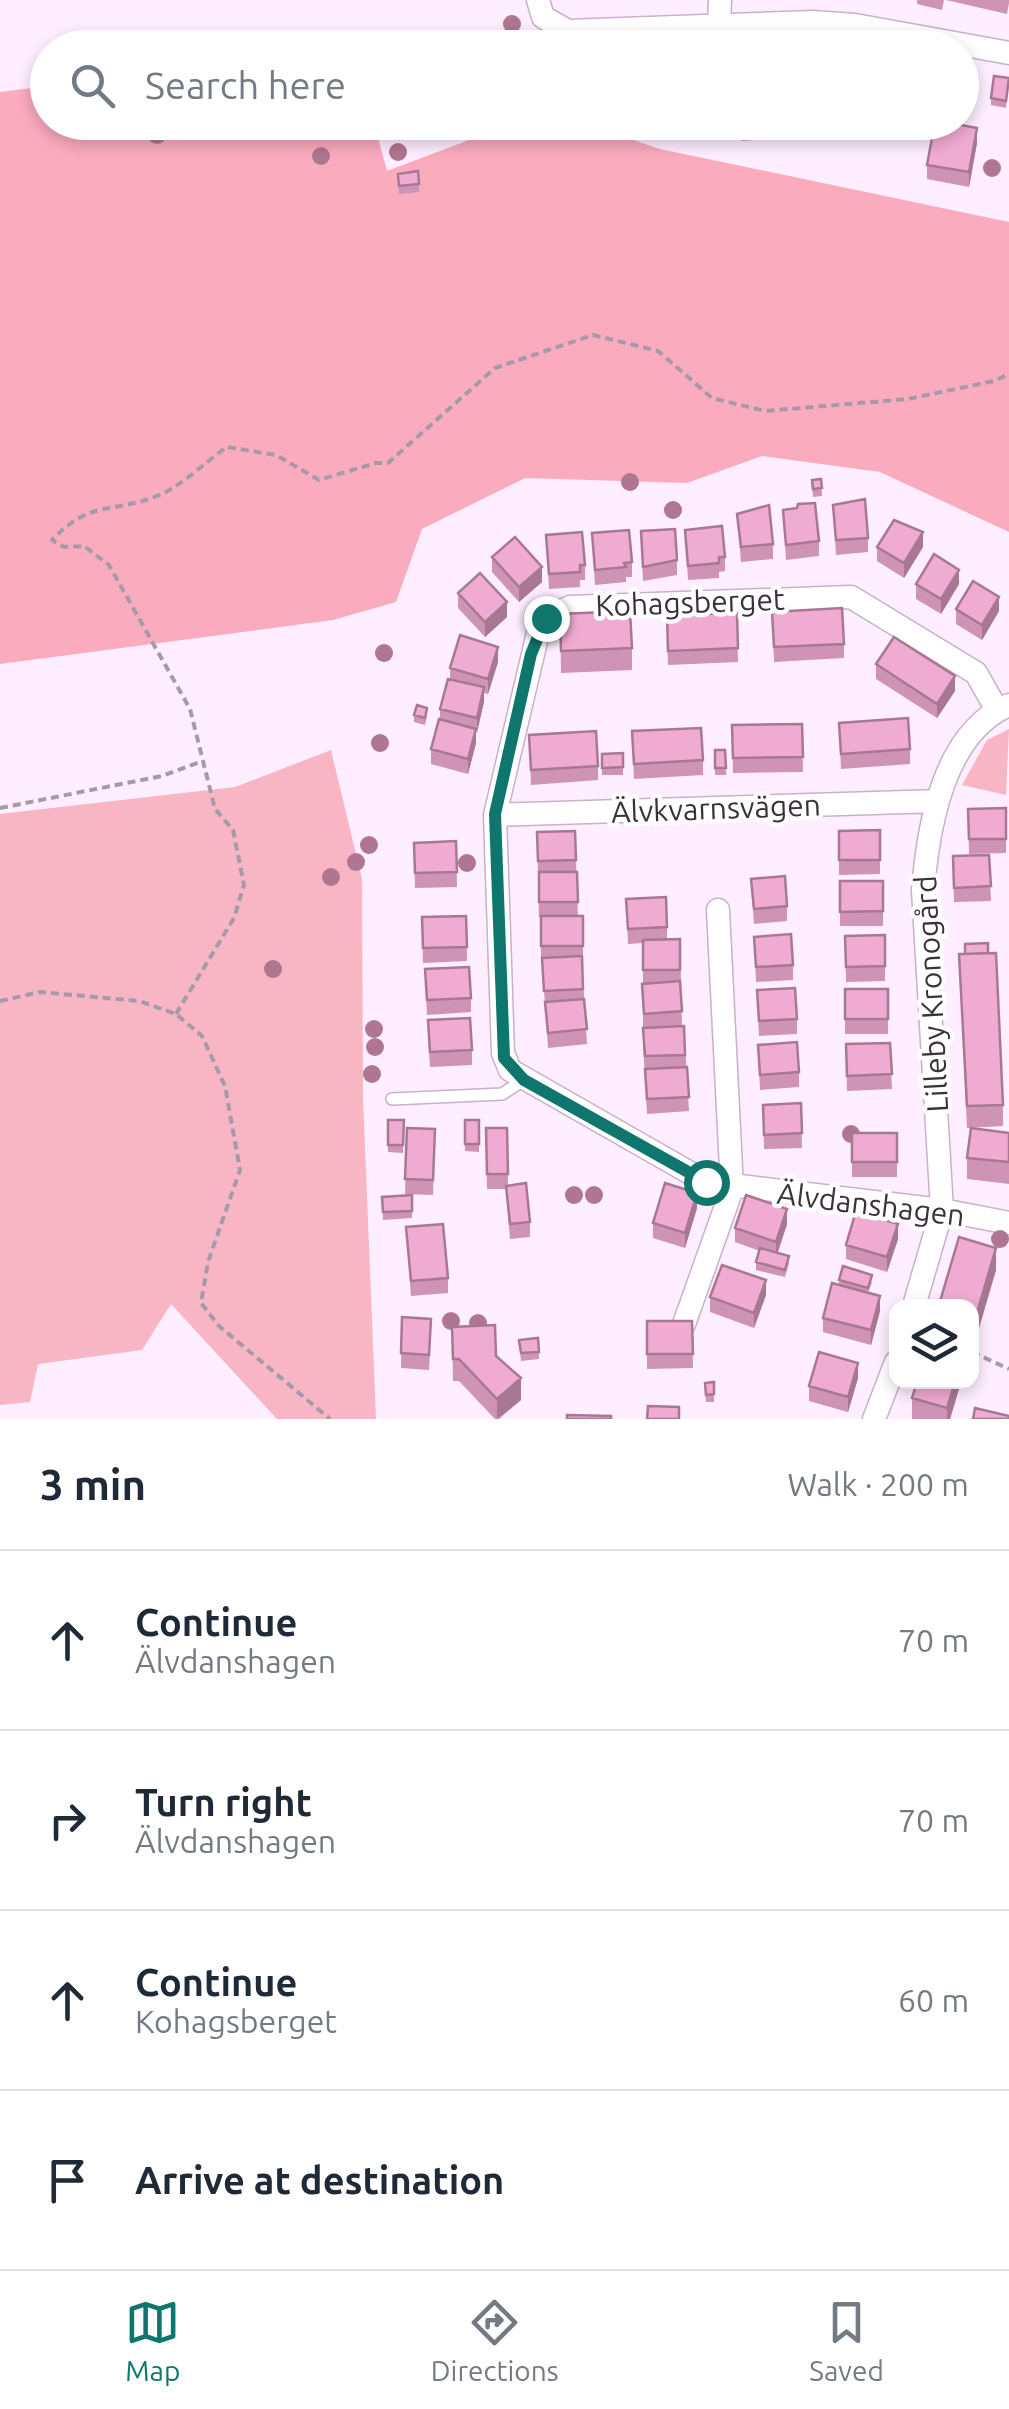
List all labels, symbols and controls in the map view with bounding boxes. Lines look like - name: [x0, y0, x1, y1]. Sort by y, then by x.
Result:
- search box: [30, 30, 979, 140]
- icon: search: [65, 58, 120, 113]
- text: Search here: [145, 64, 346, 106]
- street label: Kohagsberget: [595, 582, 785, 622]
- route end: [524, 596, 570, 642]
- street label: Älvkvarnsvägen: [611, 787, 821, 829]
- street label: Lilleby Kronogård: [908, 875, 954, 1113]
- route start: [684, 1160, 730, 1206]
- street label: Älvdanshagen: [775, 1176, 967, 1232]
- map controls: [889, 1299, 979, 1389]
- button: layers: [889, 1299, 979, 1389]
- text: 3 min: [40, 1461, 146, 1508]
- text: Walk · 200 m: [787, 1466, 969, 1502]
- text: Continue: [135, 1601, 297, 1643]
- icon: ahead: [40, 1613, 95, 1668]
- text: 70 m: [898, 1622, 969, 1658]
- text: Älvdanshagen: [135, 1643, 336, 1679]
- text: Turn right: [135, 1781, 312, 1823]
- icon: right: [40, 1793, 95, 1848]
- text: 70 m: [898, 1802, 969, 1838]
- text: Älvdanshagen: [135, 1823, 336, 1859]
- text: Continue: [135, 1961, 297, 2003]
- icon: ahead: [40, 1973, 95, 2028]
- text: 60 m: [898, 1982, 969, 2018]
- text: Kohagsberget: [135, 2003, 337, 2039]
- icon: arrive: [40, 2153, 95, 2208]
- text: Arrive at destination: [135, 2159, 504, 2201]
- tab: Map: [125, 2295, 180, 2386]
- tab: Directions: [431, 2295, 559, 2386]
- tab: Saved: [809, 2295, 884, 2386]

